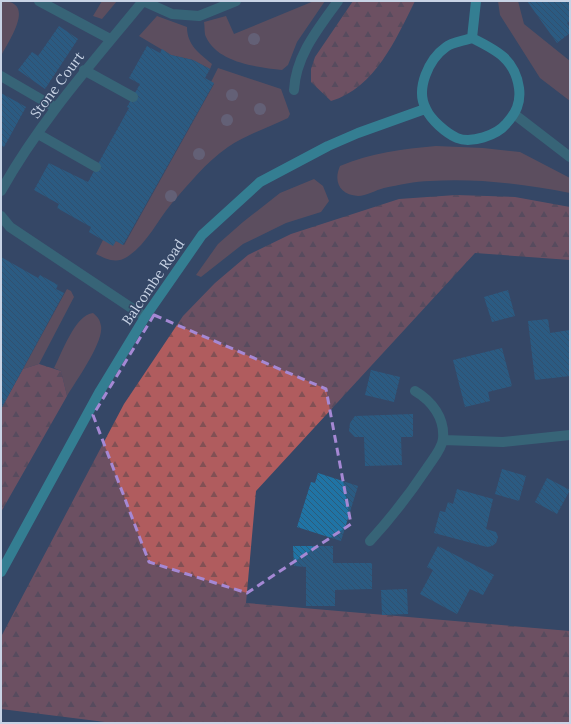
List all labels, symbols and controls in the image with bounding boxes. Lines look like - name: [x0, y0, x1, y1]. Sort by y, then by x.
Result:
- street label: Stone Court: [26, 48, 88, 122]
- street label: Balcombe Road: [118, 236, 188, 328]

